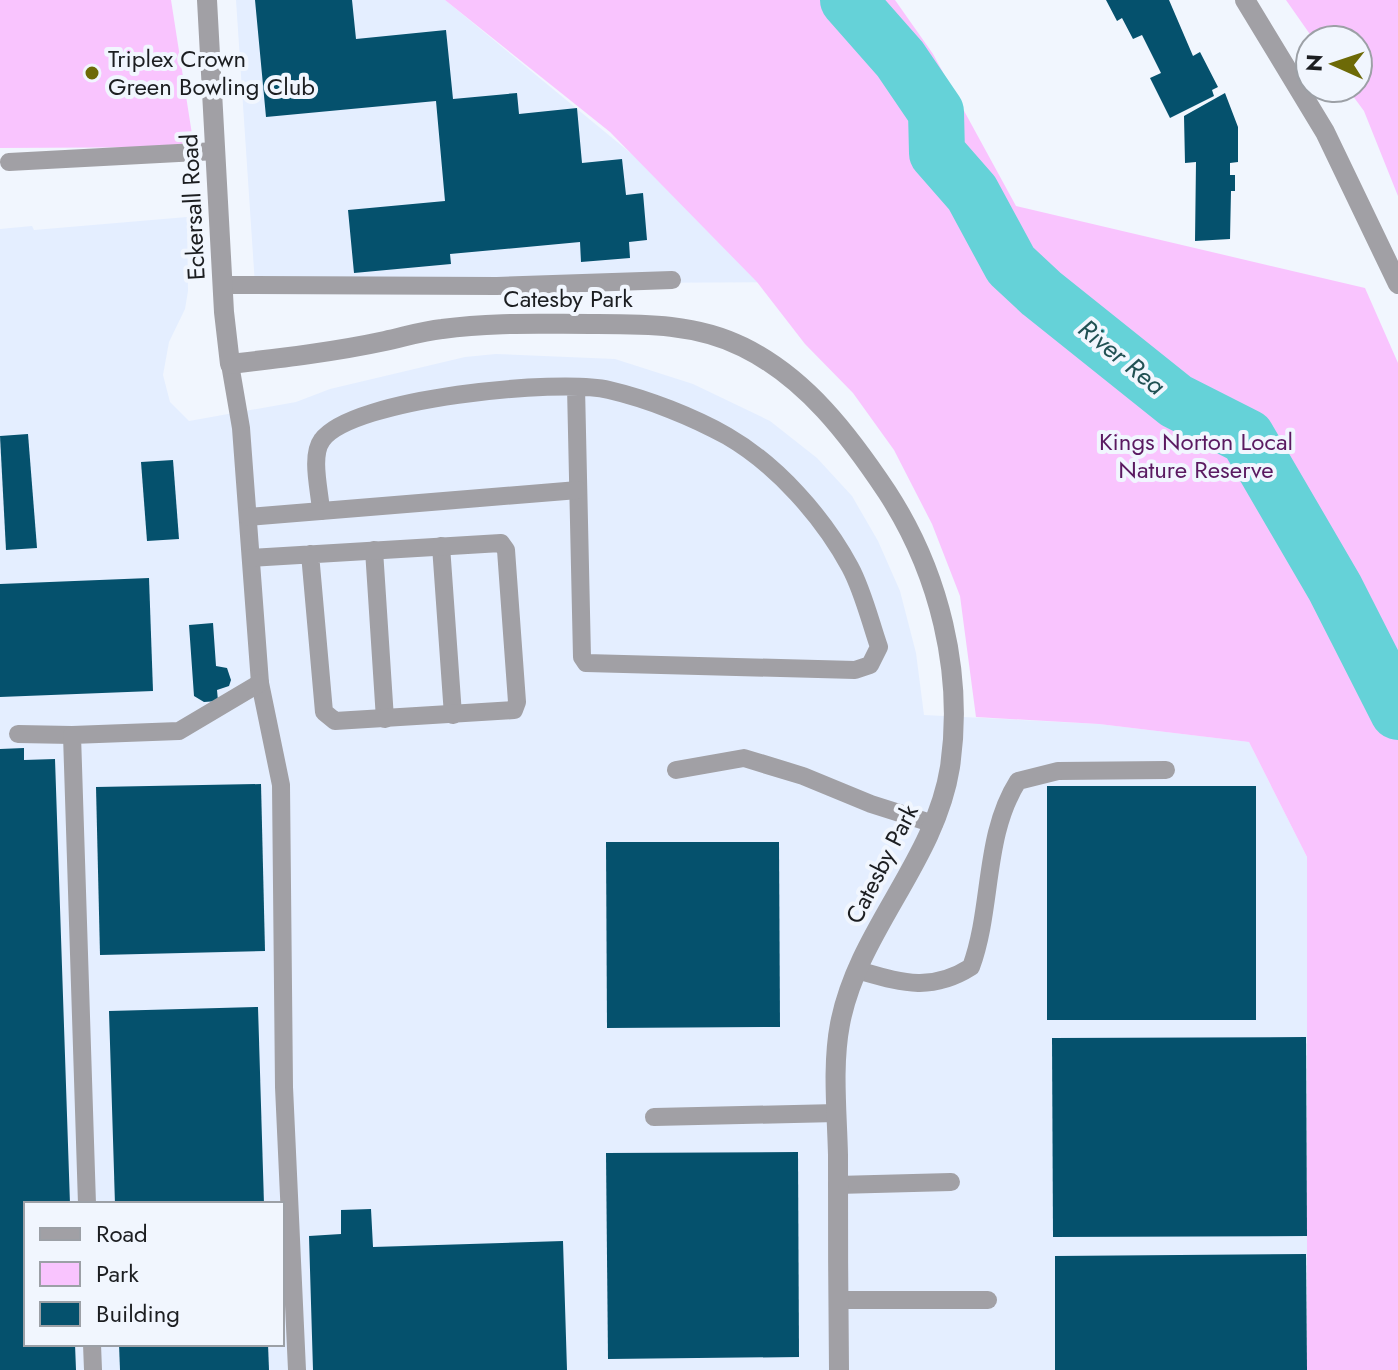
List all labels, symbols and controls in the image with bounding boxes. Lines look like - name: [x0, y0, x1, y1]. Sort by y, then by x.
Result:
- north arrow: [1294, 24, 1374, 104]
- place label: Triplex Crown Green Bowling Club: [108, 41, 315, 104]
- text: N: [1298, 53, 1330, 73]
- marker: Triplex Crown Green Bowling Club: [83, 64, 101, 82]
- street label: Eckersall Road: [171, 133, 214, 281]
- street label: Catesby Park: [503, 281, 633, 316]
- water label: River Rea: [1070, 310, 1174, 404]
- park label: Kings Norton Local Nature Reserve: [1099, 424, 1293, 487]
- street label: Catesby Park: [837, 798, 927, 929]
- legend: [24, 1202, 284, 1346]
- text: Road: [96, 1216, 148, 1251]
- text: Park: [96, 1256, 139, 1291]
- text: Building: [96, 1296, 180, 1331]

